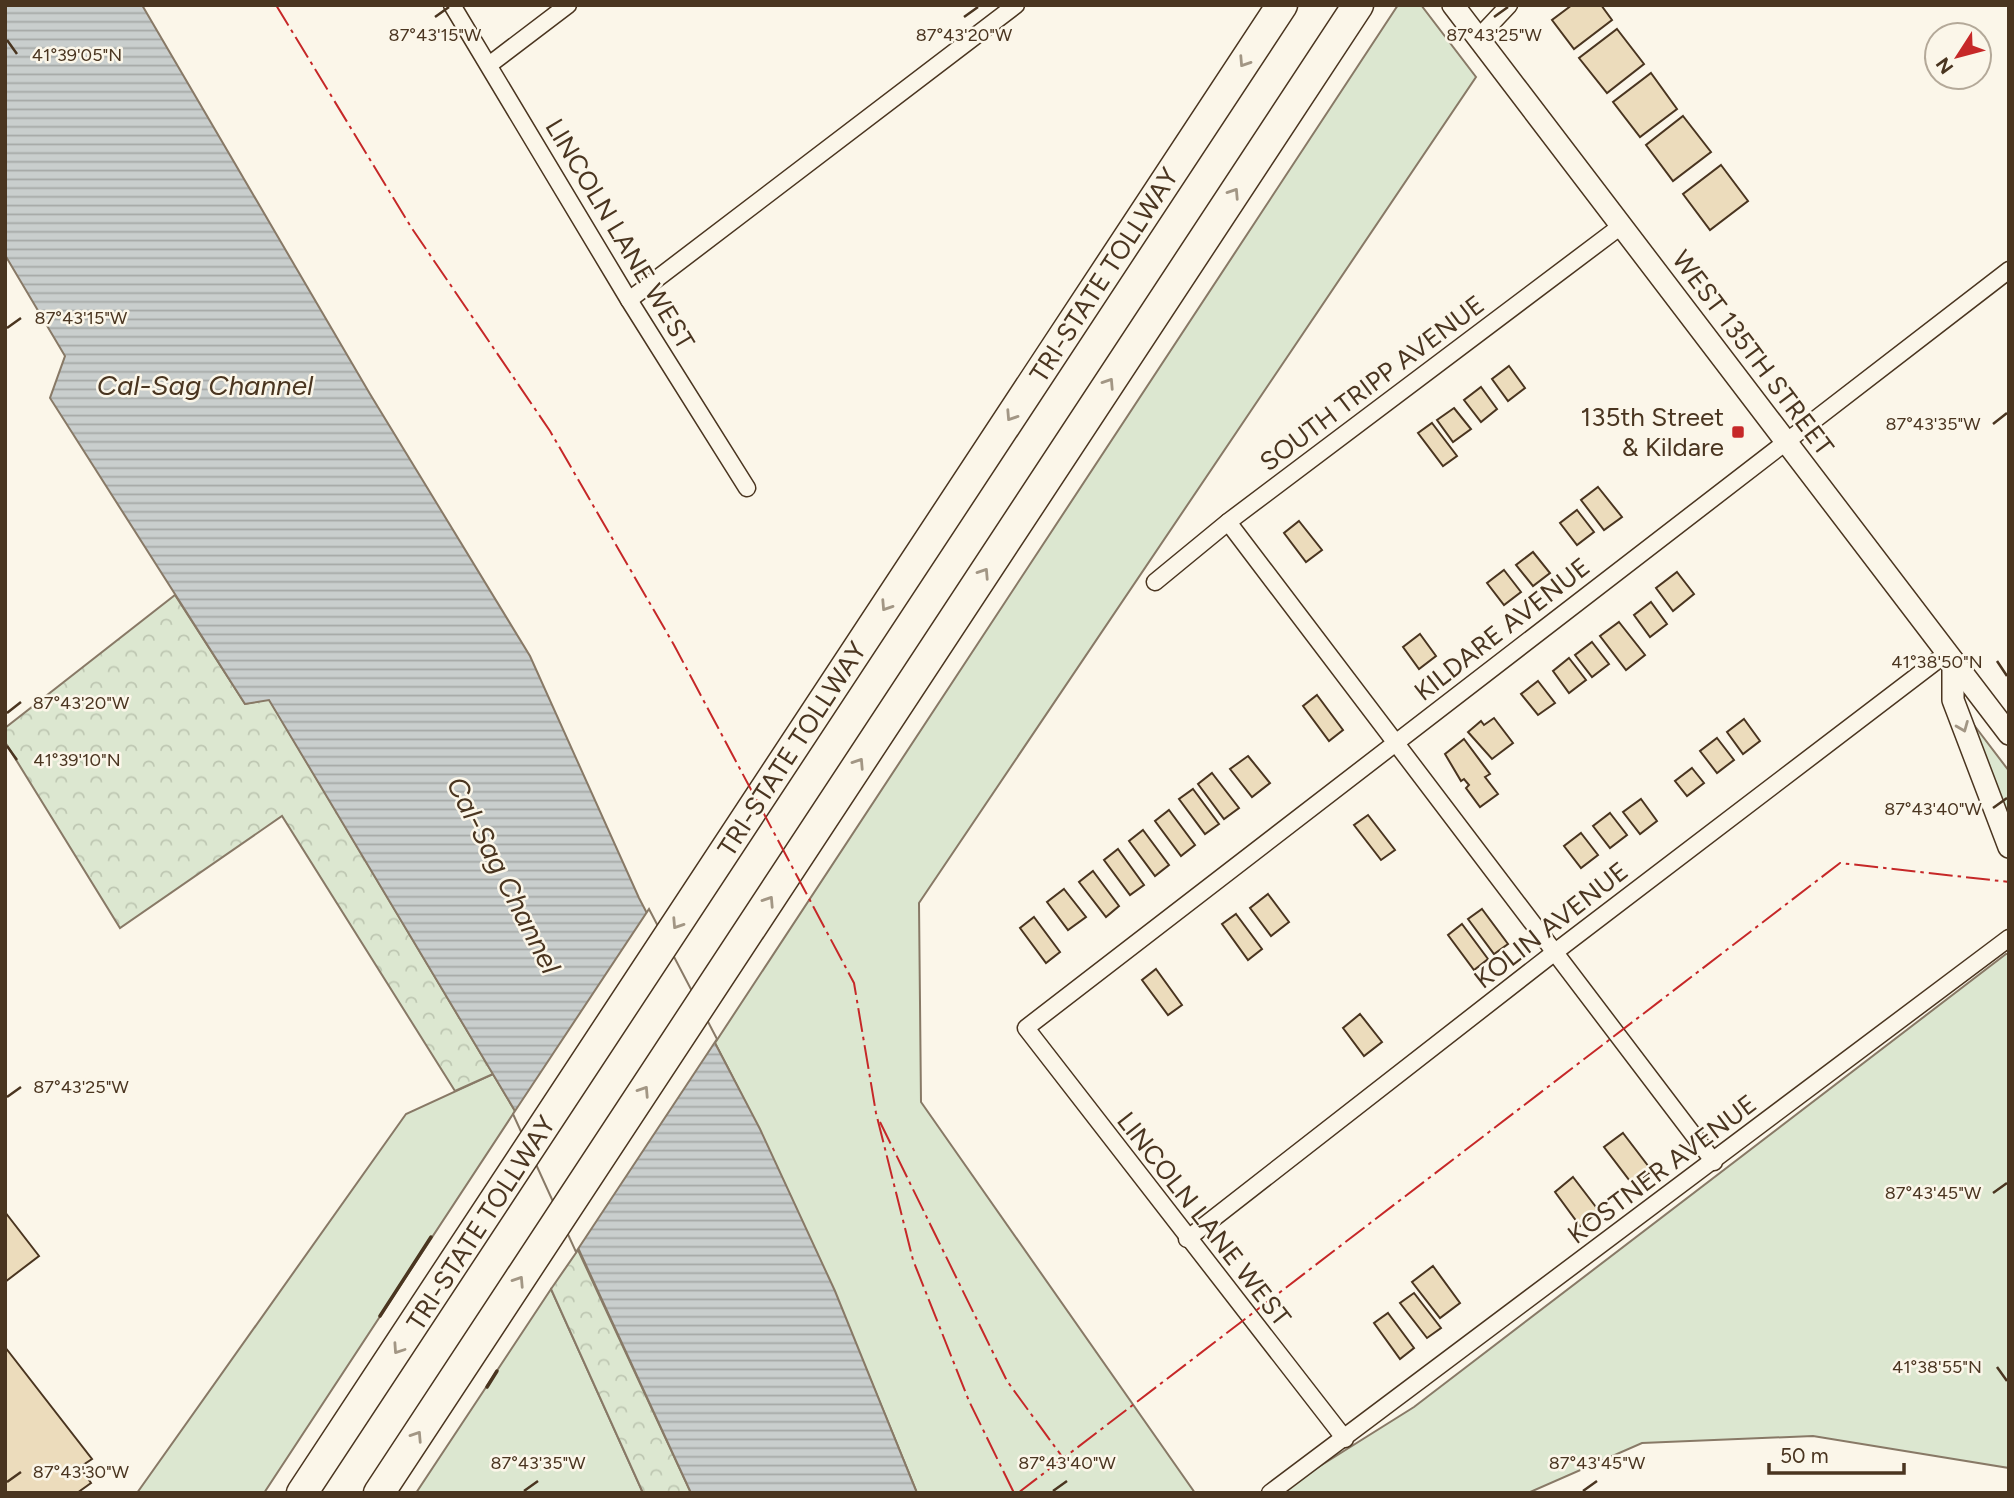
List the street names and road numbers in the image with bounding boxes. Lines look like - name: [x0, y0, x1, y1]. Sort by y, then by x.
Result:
- street label: LINCOLN LANE WEST: [538, 113, 702, 356]
- street label: TRI-STATE TOLLWAY: [1023, 162, 1185, 388]
- street label: WEST 135TH STREET: [1665, 244, 1841, 463]
- street label: SOUTH TRIPP AVENUE: [1254, 288, 1490, 478]
- street label: KILDARE AVENUE: [1408, 551, 1596, 707]
- street label: TRI-STATE TOLLWAY: [711, 636, 873, 862]
- street label: KOLIN AVENUE: [1467, 855, 1635, 995]
- street label: KOSTNER AVENUE: [1561, 1088, 1763, 1250]
- street label: LINCOLN LANE WEST: [1110, 1105, 1298, 1333]
- street label: TRI-STATE TOLLWAY: [400, 1110, 562, 1336]

